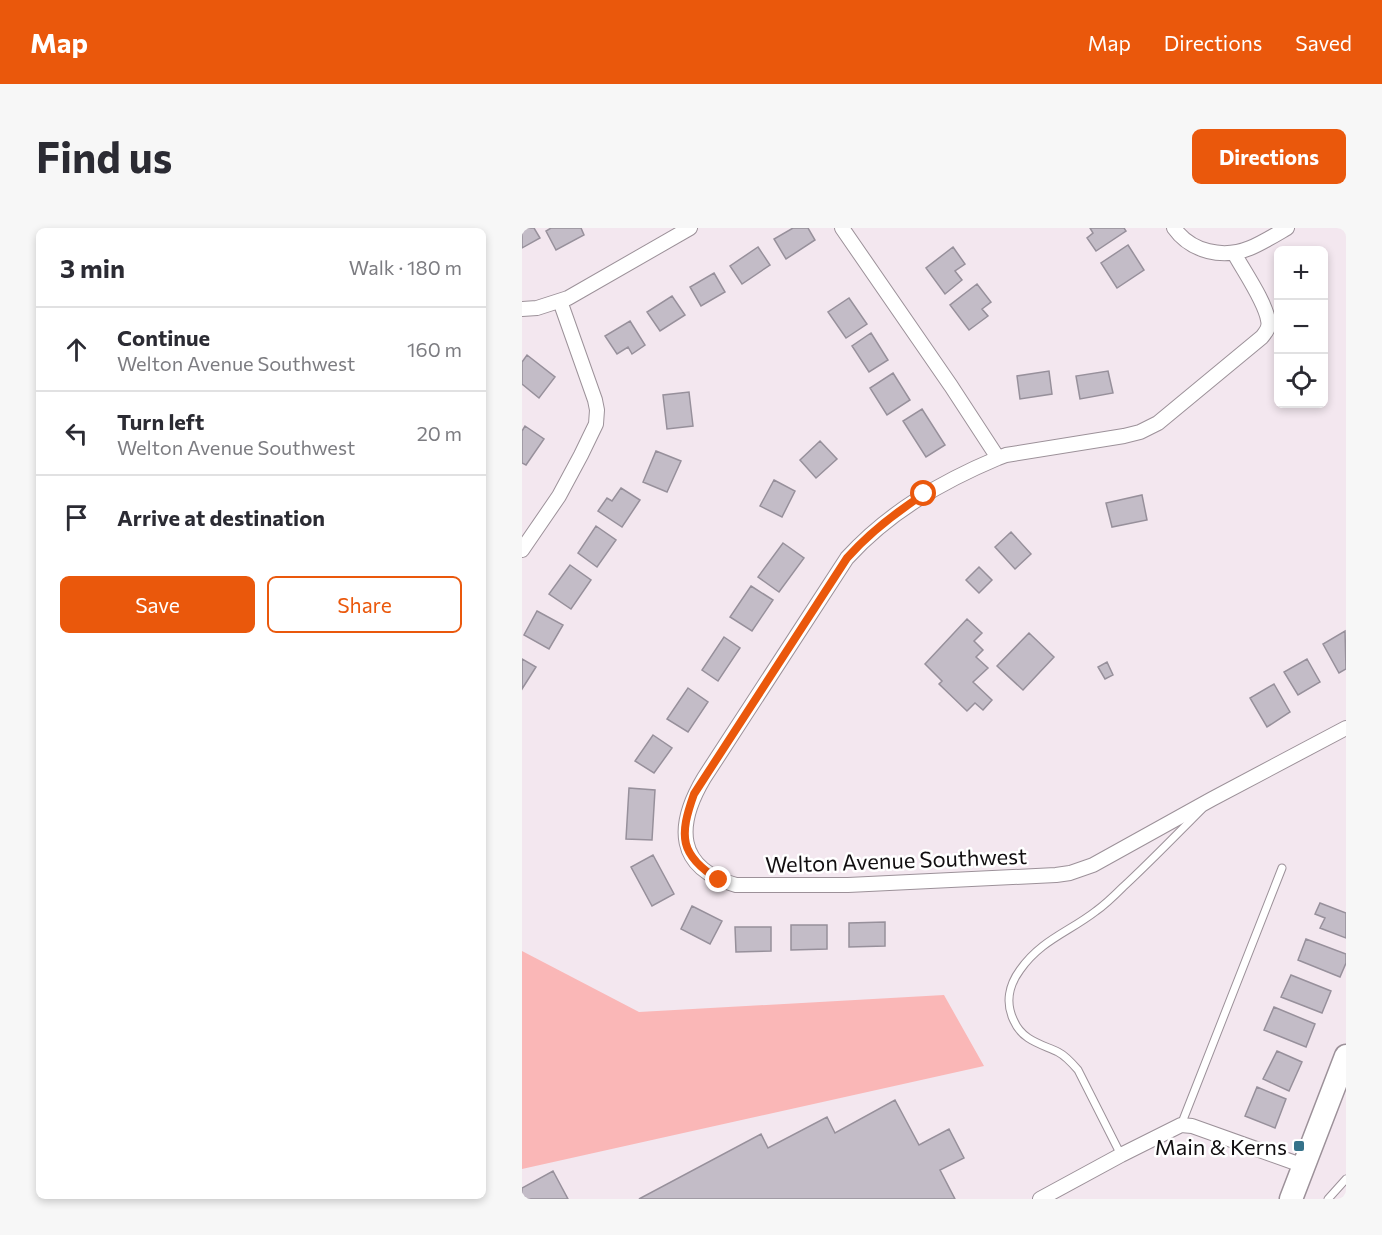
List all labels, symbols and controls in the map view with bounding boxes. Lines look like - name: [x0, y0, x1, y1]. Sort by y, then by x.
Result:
- text: Map: [30, 25, 88, 59]
- text: Map: [1088, 30, 1131, 55]
- text: Directions: [1164, 30, 1262, 55]
- text: Saved: [1295, 30, 1352, 55]
- button: Directions: [1192, 129, 1346, 184]
- text: Find us: [36, 130, 172, 182]
- map controls: [1274, 246, 1328, 408]
- button: +: [1274, 246, 1328, 300]
- text: 3 min: [60, 252, 125, 283]
- text: Walk · 180 m: [349, 255, 462, 279]
- button: −: [1274, 300, 1328, 354]
- text: Continue: [117, 324, 210, 351]
- icon: ahead: [60, 333, 93, 366]
- text: 160 m: [407, 337, 462, 361]
- text: Welton Avenue Southwest: [117, 351, 355, 375]
- button: locate: [1274, 354, 1328, 408]
- text: Turn left: [117, 408, 204, 435]
- icon: left: [60, 417, 93, 450]
- text: 20 m: [417, 421, 462, 445]
- text: Welton Avenue Southwest: [117, 435, 355, 459]
- route start: [910, 480, 936, 506]
- icon: arrive: [60, 501, 93, 534]
- text: Arrive at destination: [117, 504, 325, 531]
- button: Save: [60, 576, 255, 633]
- button: Share: [267, 576, 462, 633]
- street label: Welton Avenue Southwest: [765, 842, 1027, 878]
- route end: [705, 866, 731, 892]
- place label: Main & Kerns: [1155, 1133, 1287, 1160]
- marker: Main & Kerns: [1292, 1139, 1306, 1153]

